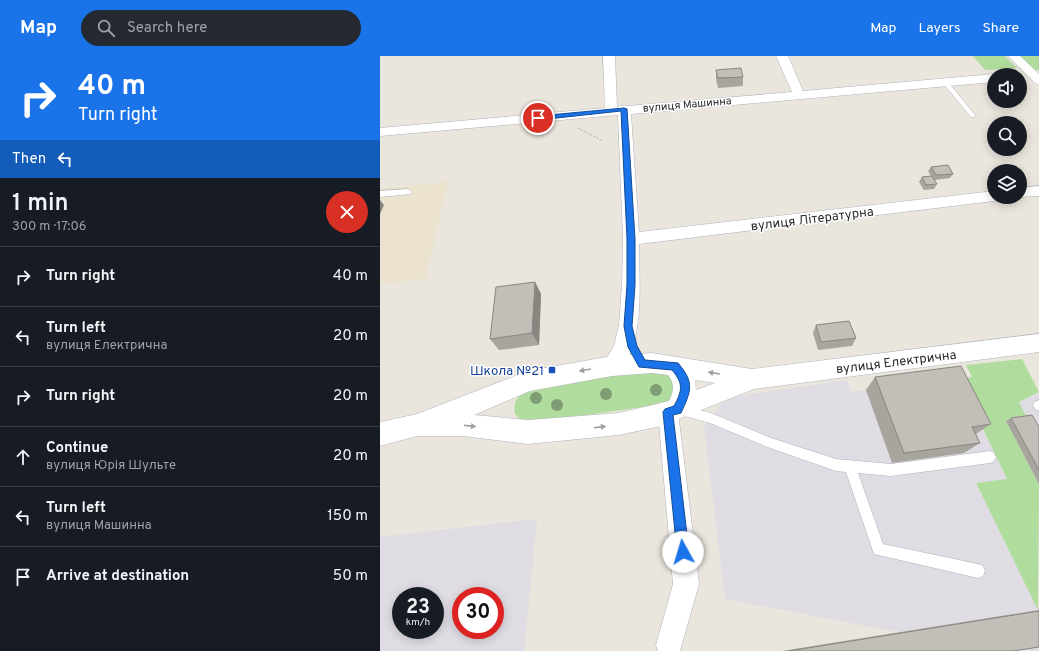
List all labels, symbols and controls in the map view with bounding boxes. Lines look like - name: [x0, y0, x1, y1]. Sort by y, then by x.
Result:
- search box: [81, 10, 361, 46]
- text: Map: [20, 16, 57, 40]
- icon: search: [95, 17, 117, 39]
- text: Search here: [127, 19, 207, 38]
- text: Map: [870, 20, 896, 37]
- text: Layers: [918, 20, 960, 37]
- text: Share: [982, 20, 1019, 37]
- map controls: [987, 68, 1027, 204]
- button: sound: [987, 68, 1027, 108]
- text: 40 m: [78, 69, 146, 105]
- icon: right: [12, 72, 64, 124]
- street label: вулиця Машинна: [642, 94, 732, 116]
- pin: [521, 101, 555, 135]
- text: Turn right: [78, 104, 158, 127]
- icon: arrive: [527, 107, 549, 129]
- button: search: [987, 116, 1027, 156]
- icon: left: [54, 148, 76, 170]
- text: Then: [12, 150, 46, 169]
- button: layers: [987, 164, 1027, 204]
- text: 1 min: [12, 189, 69, 219]
- button: close: [326, 191, 368, 233]
- street label: вулиця Літературна: [750, 205, 875, 235]
- text: 300 m · 17:06: [12, 219, 87, 235]
- icon: right: [12, 266, 34, 288]
- text: Turn right: [46, 267, 115, 286]
- text: 40 m: [333, 267, 368, 286]
- text: Turn left: [46, 319, 106, 338]
- icon: left: [12, 326, 34, 348]
- text: 20 m: [333, 327, 368, 346]
- text: вулиця Електрична: [46, 338, 167, 354]
- street label: вулиця Електрична: [835, 348, 957, 378]
- place label: Школа №21: [470, 364, 544, 380]
- marker: Школа №21: [547, 365, 557, 375]
- one-way arrow: [579, 367, 591, 373]
- one-way arrow: [708, 369, 720, 375]
- icon: right: [12, 386, 34, 408]
- text: Turn right: [46, 387, 115, 406]
- text: 20 m: [333, 387, 368, 406]
- one-way arrow: [464, 423, 476, 429]
- one-way arrow: [594, 423, 606, 430]
- text: Continue: [46, 439, 108, 458]
- icon: ahead: [12, 446, 34, 468]
- text: 20 m: [333, 447, 368, 466]
- text: вулиця Юрія Шульте: [46, 458, 176, 474]
- text: Turn left: [46, 499, 106, 518]
- icon: left: [12, 506, 34, 528]
- text: 150 m: [327, 507, 368, 526]
- text: вулиця Машинна: [46, 518, 151, 534]
- position arrow: [662, 531, 704, 573]
- icon: arrive: [12, 566, 34, 588]
- text: Arrive at destination: [46, 567, 189, 586]
- text: 50 m: [333, 567, 368, 586]
- speed limit sign: 30: [452, 587, 504, 639]
- text: 23: [406, 595, 430, 621]
- text: km/h: [406, 616, 430, 629]

